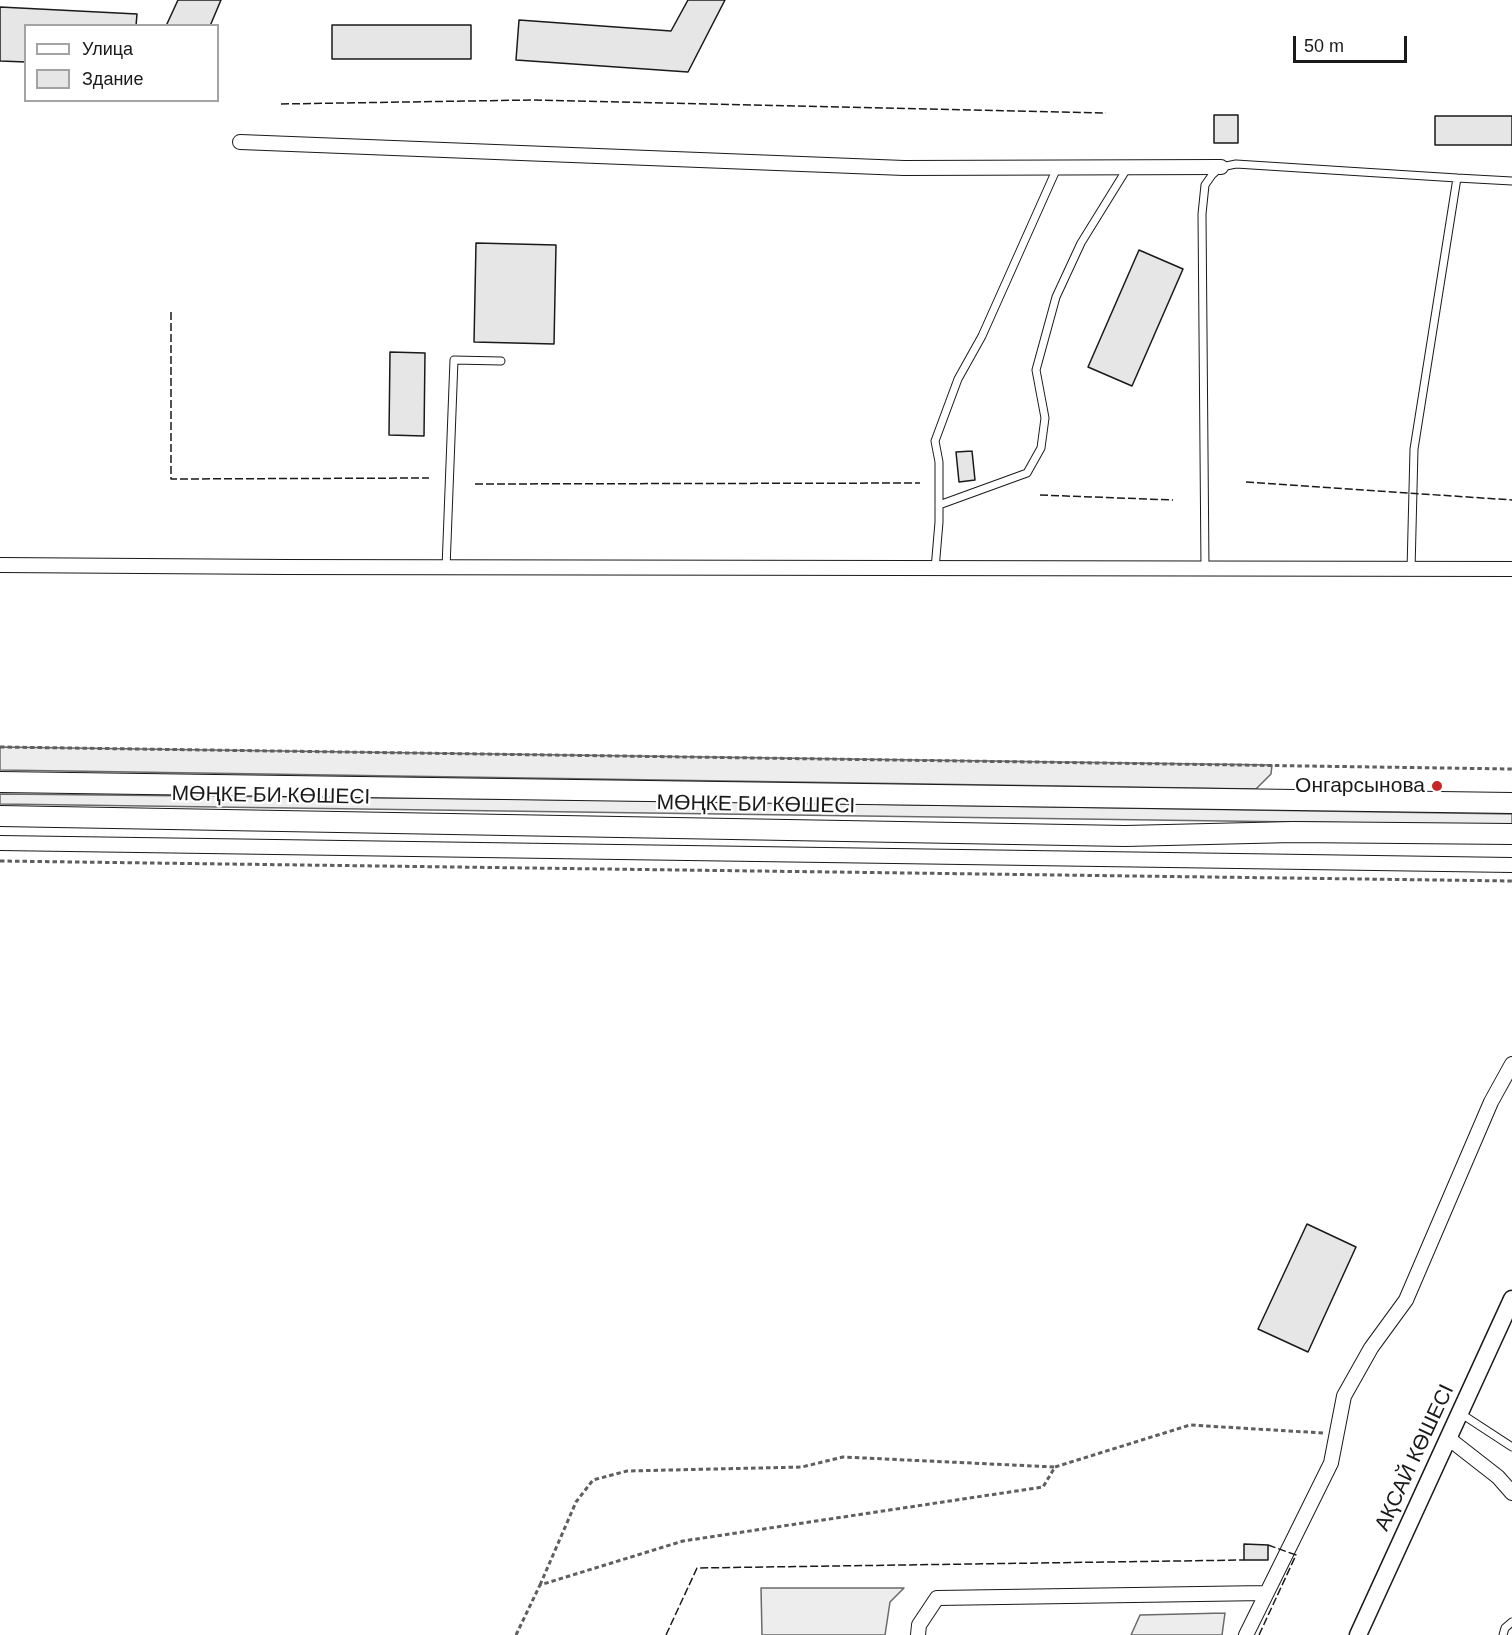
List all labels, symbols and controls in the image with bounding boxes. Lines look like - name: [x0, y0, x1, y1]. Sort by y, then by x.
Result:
- legend: [24, 24, 219, 102]
- scale bar: [1296, 24, 1410, 62]
- text: 50 m: [1304, 36, 1344, 56]
- text: Улица: [82, 39, 133, 59]
- text: Здание: [82, 69, 143, 89]
- place label: Онгарсынова: [1295, 773, 1425, 799]
- marker: Онгарсынова: [1430, 779, 1444, 793]
- street label: МӨҢКЕ БИ КӨШЕСІ: [171, 782, 371, 810]
- street label: МӨҢКЕ БИ КӨШЕСІ: [656, 791, 856, 819]
- street label: АҚСАЙ КӨШЕСІ: [1370, 1381, 1460, 1535]

